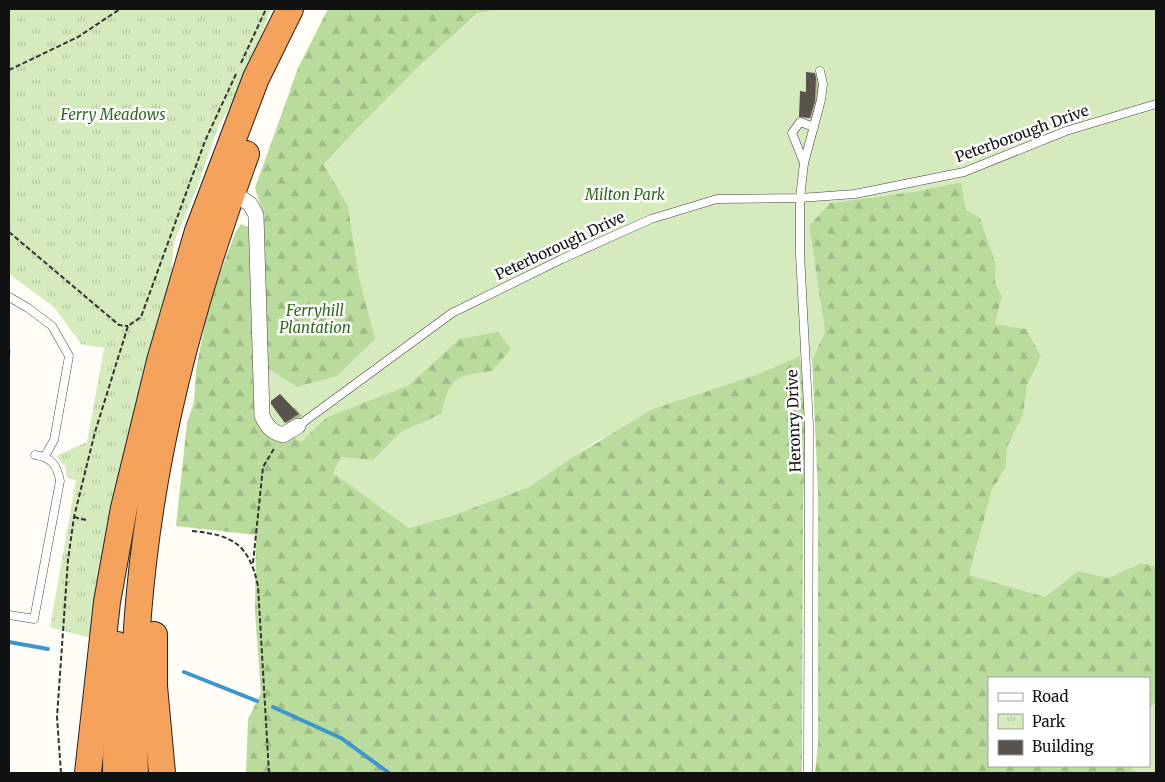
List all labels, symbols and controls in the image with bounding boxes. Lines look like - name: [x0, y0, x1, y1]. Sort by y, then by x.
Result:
- street label: Peterborough Drive: [952, 100, 1091, 167]
- park label: Ferry Meadows: [60, 105, 165, 124]
- park label: Milton Park: [584, 185, 666, 204]
- street label: Peterborough Drive: [492, 207, 628, 284]
- park label: Ferryhill Plantation: [279, 301, 351, 337]
- street label: Heronry Drive: [782, 369, 805, 473]
- legend: [988, 677, 1150, 767]
- text: Road: [1032, 687, 1068, 706]
- text: Park: [1032, 712, 1066, 731]
- text: Building: [1032, 737, 1094, 756]

